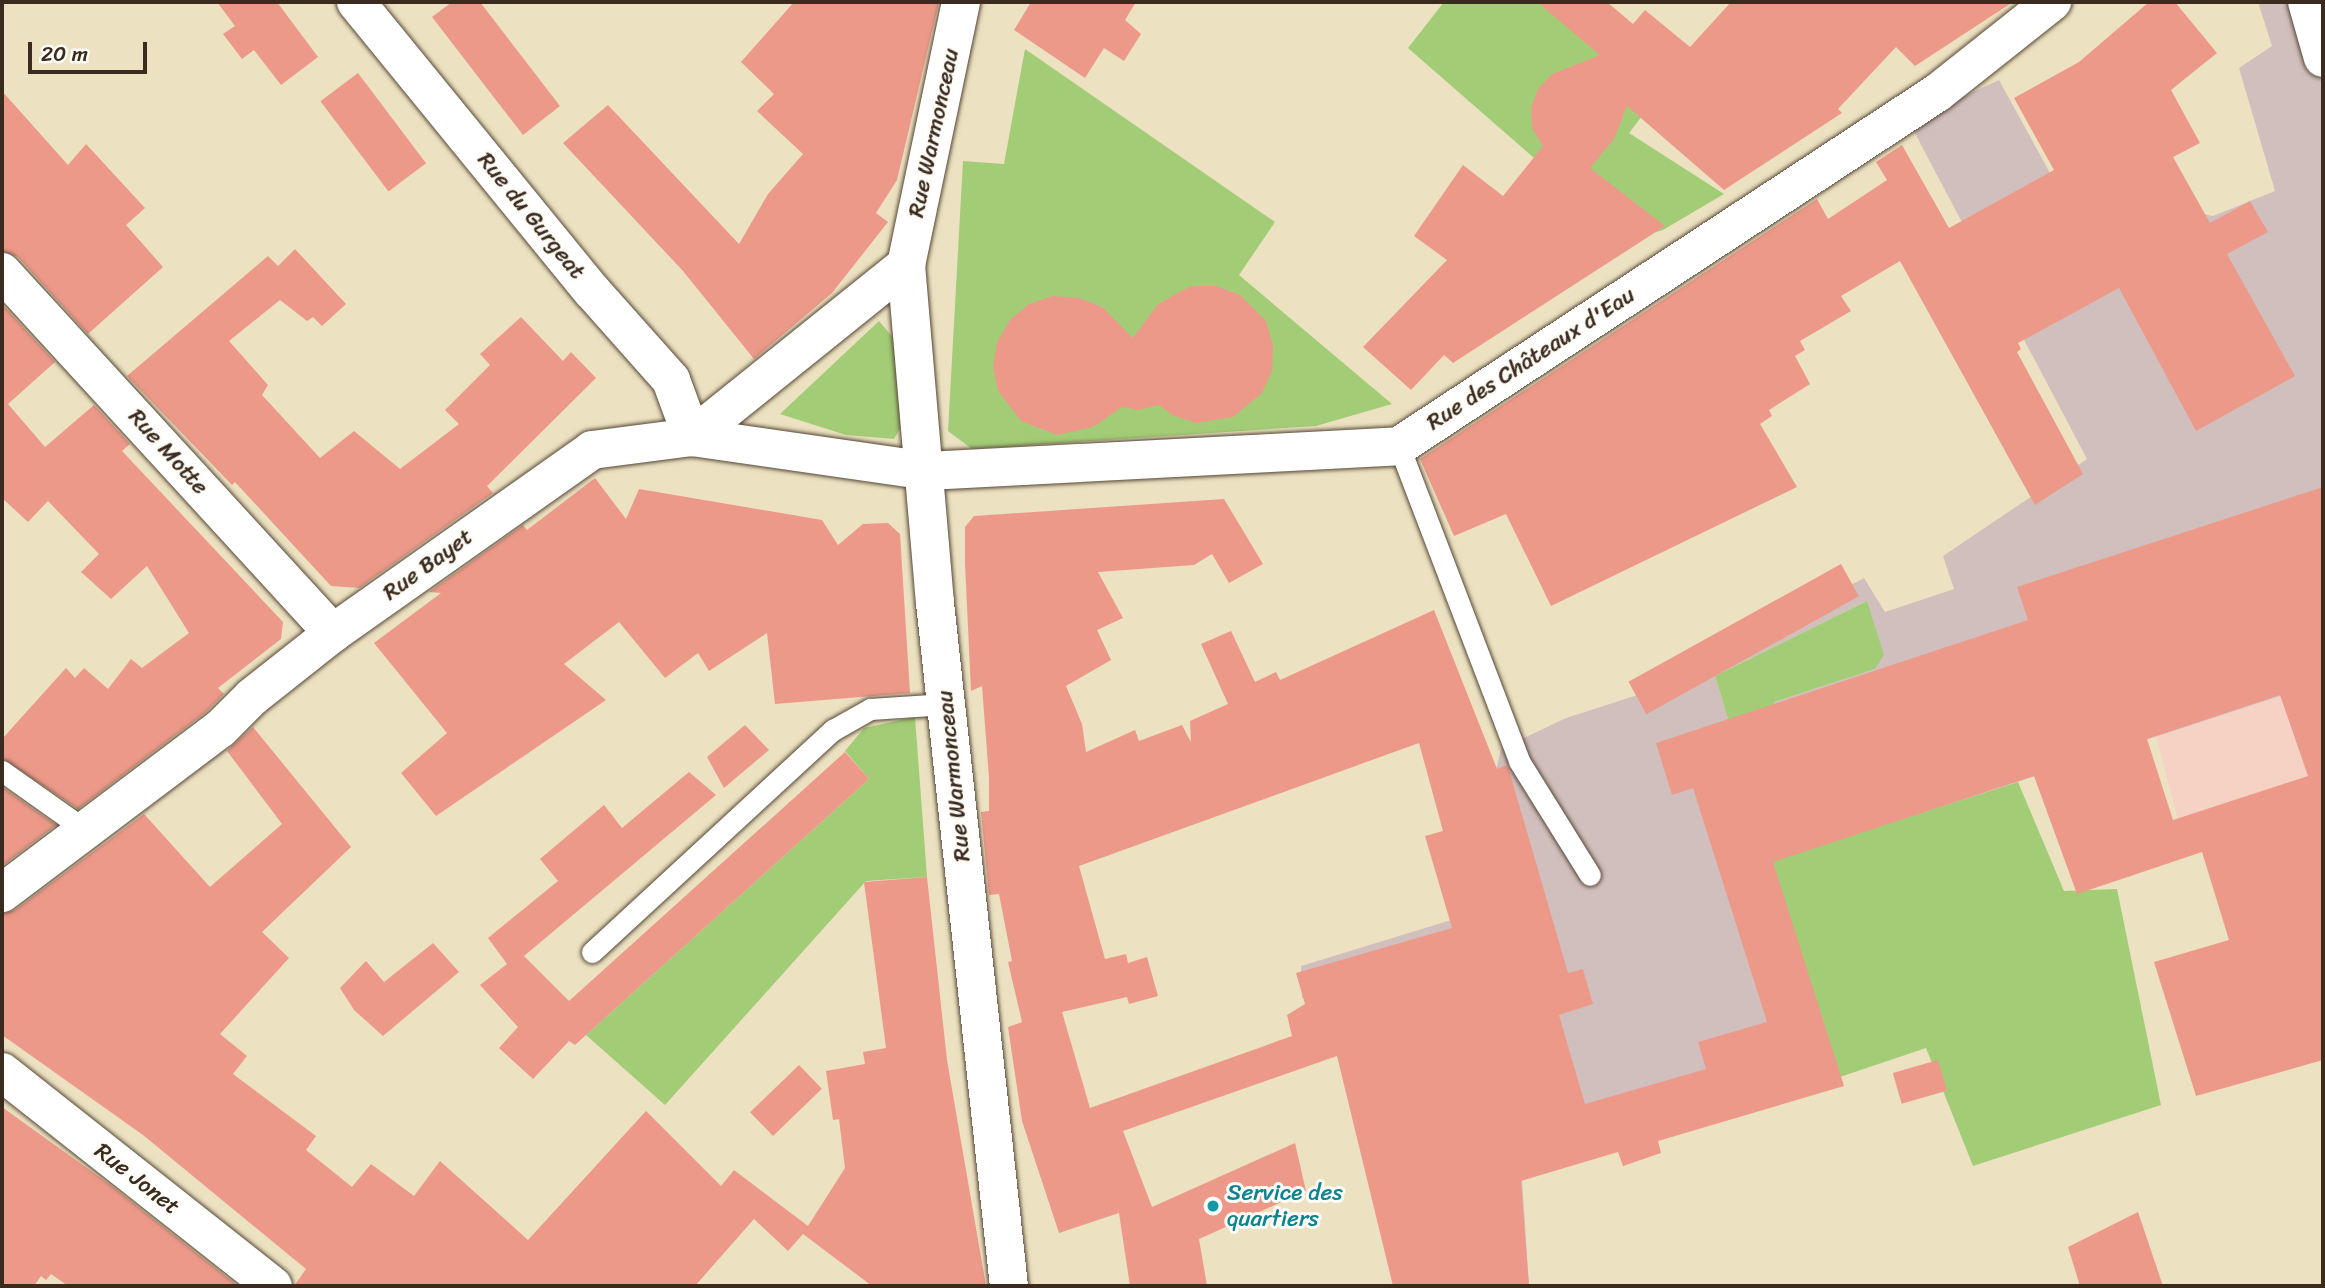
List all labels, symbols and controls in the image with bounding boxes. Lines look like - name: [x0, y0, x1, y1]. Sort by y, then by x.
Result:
- scale bar: [32, 28, 150, 72]
- text: 20 m: [41, 35, 88, 73]
- street label: Rue Warmonceau: [903, 46, 965, 220]
- street label: Rue du Gurgeat: [472, 147, 590, 285]
- street label: Rue des Châteaux d'Eau: [1421, 281, 1641, 437]
- street label: Rue Motte: [122, 404, 214, 500]
- street label: Rue Bayet: [378, 523, 478, 607]
- street label: Rue Warmonceau: [931, 689, 977, 863]
- street label: Rue Jonet: [89, 1137, 185, 1221]
- place label: Service des quartiers: [1227, 1179, 1343, 1233]
- marker: Service des quartiers: [1205, 1198, 1221, 1214]

